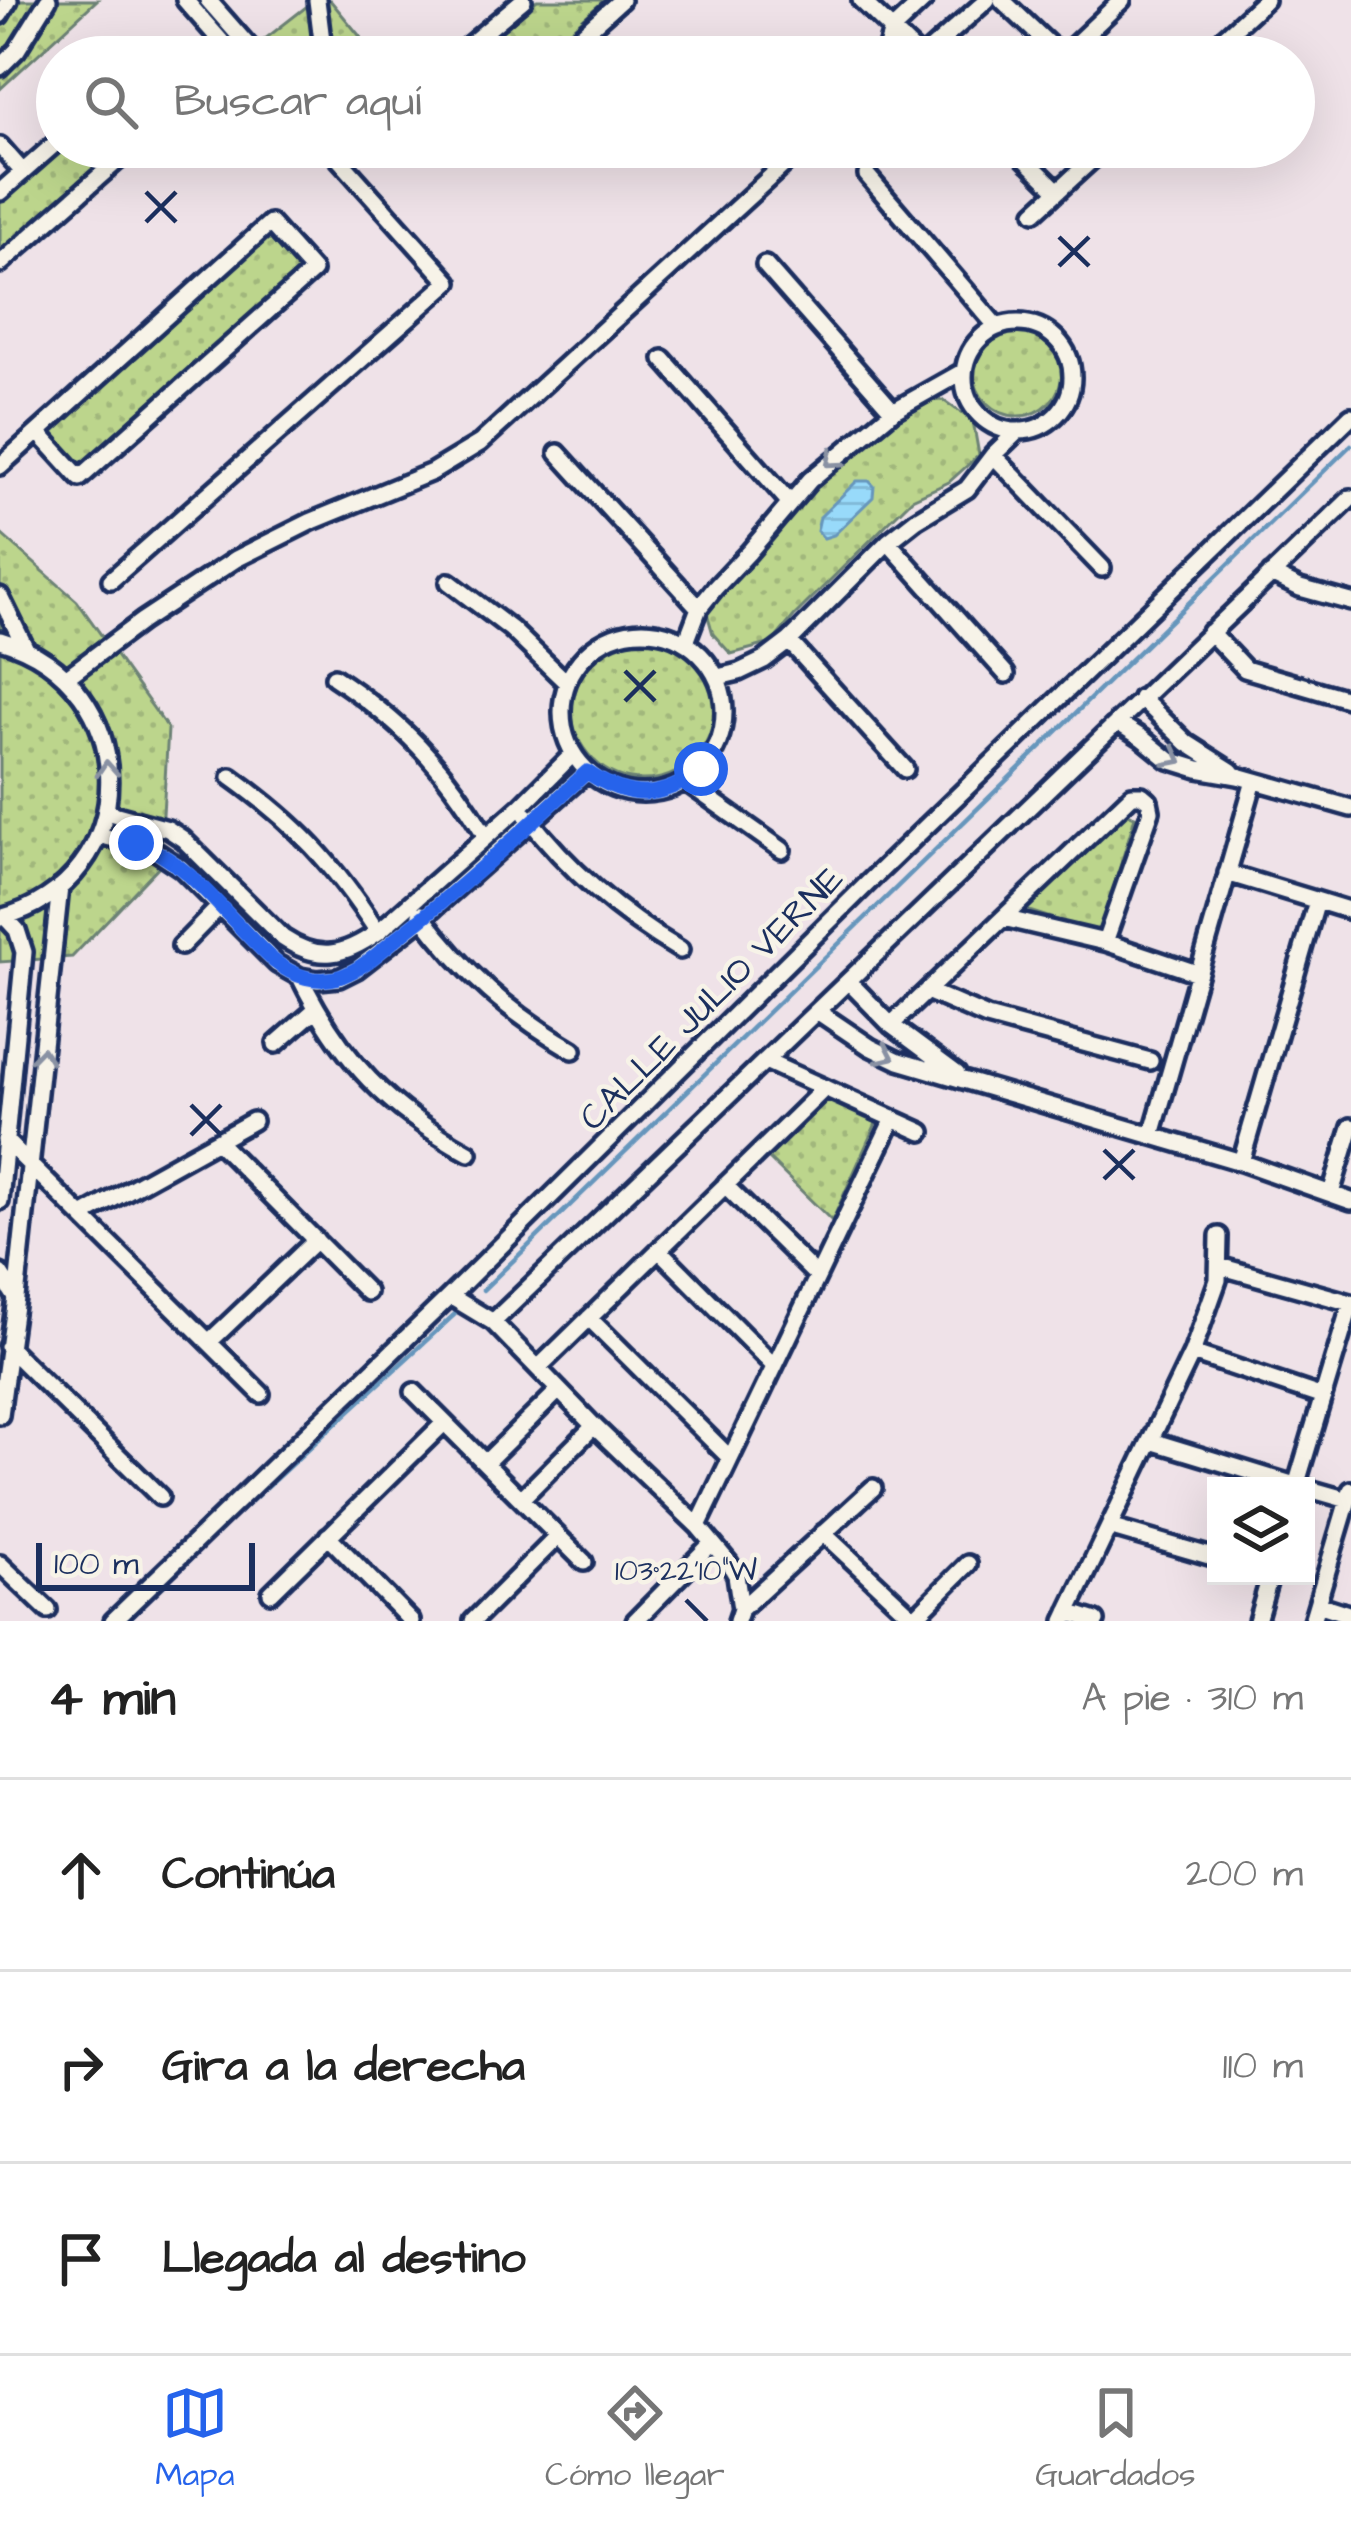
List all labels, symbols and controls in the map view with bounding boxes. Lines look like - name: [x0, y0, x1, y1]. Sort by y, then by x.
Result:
- search box: [36, 36, 1315, 168]
- icon: search: [78, 69, 144, 135]
- text: Buscar aquí: [174, 71, 421, 133]
- one-way arrow: [825, 445, 847, 467]
- route start: [674, 742, 728, 796]
- one-way arrow: [1161, 744, 1183, 767]
- one-way arrow: [95, 759, 121, 778]
- route end: [109, 816, 163, 870]
- street label: CALLE JULIO VERNE: [568, 855, 856, 1143]
- one-way arrow: [874, 1040, 895, 1064]
- one-way arrow: [29, 1046, 54, 1065]
- map controls: [1207, 1477, 1315, 1585]
- button: layers: [1207, 1477, 1315, 1585]
- scale bar: [36, 1537, 255, 1590]
- text: 100 m: [54, 1541, 139, 1587]
- text: 103°22'10"W: [615, 1550, 757, 1592]
- text: 4 min: [48, 1664, 176, 1735]
- text: A pie · 310 m: [1082, 1672, 1303, 1726]
- icon: ahead: [48, 1842, 114, 1908]
- text: Continúa: [162, 1844, 335, 1906]
- text: 200 m: [1186, 1848, 1303, 1902]
- icon: right: [48, 2034, 114, 2100]
- text: Gira a la derecha: [162, 2036, 525, 2098]
- text: 110 m: [1222, 2040, 1303, 2094]
- icon: arrive: [48, 2226, 114, 2292]
- text: Llegada al destino: [162, 2228, 525, 2290]
- tab: Mapa: [155, 2380, 235, 2498]
- tab: Cómo llegar: [545, 2380, 725, 2498]
- tab: Guardados: [1035, 2380, 1196, 2498]

